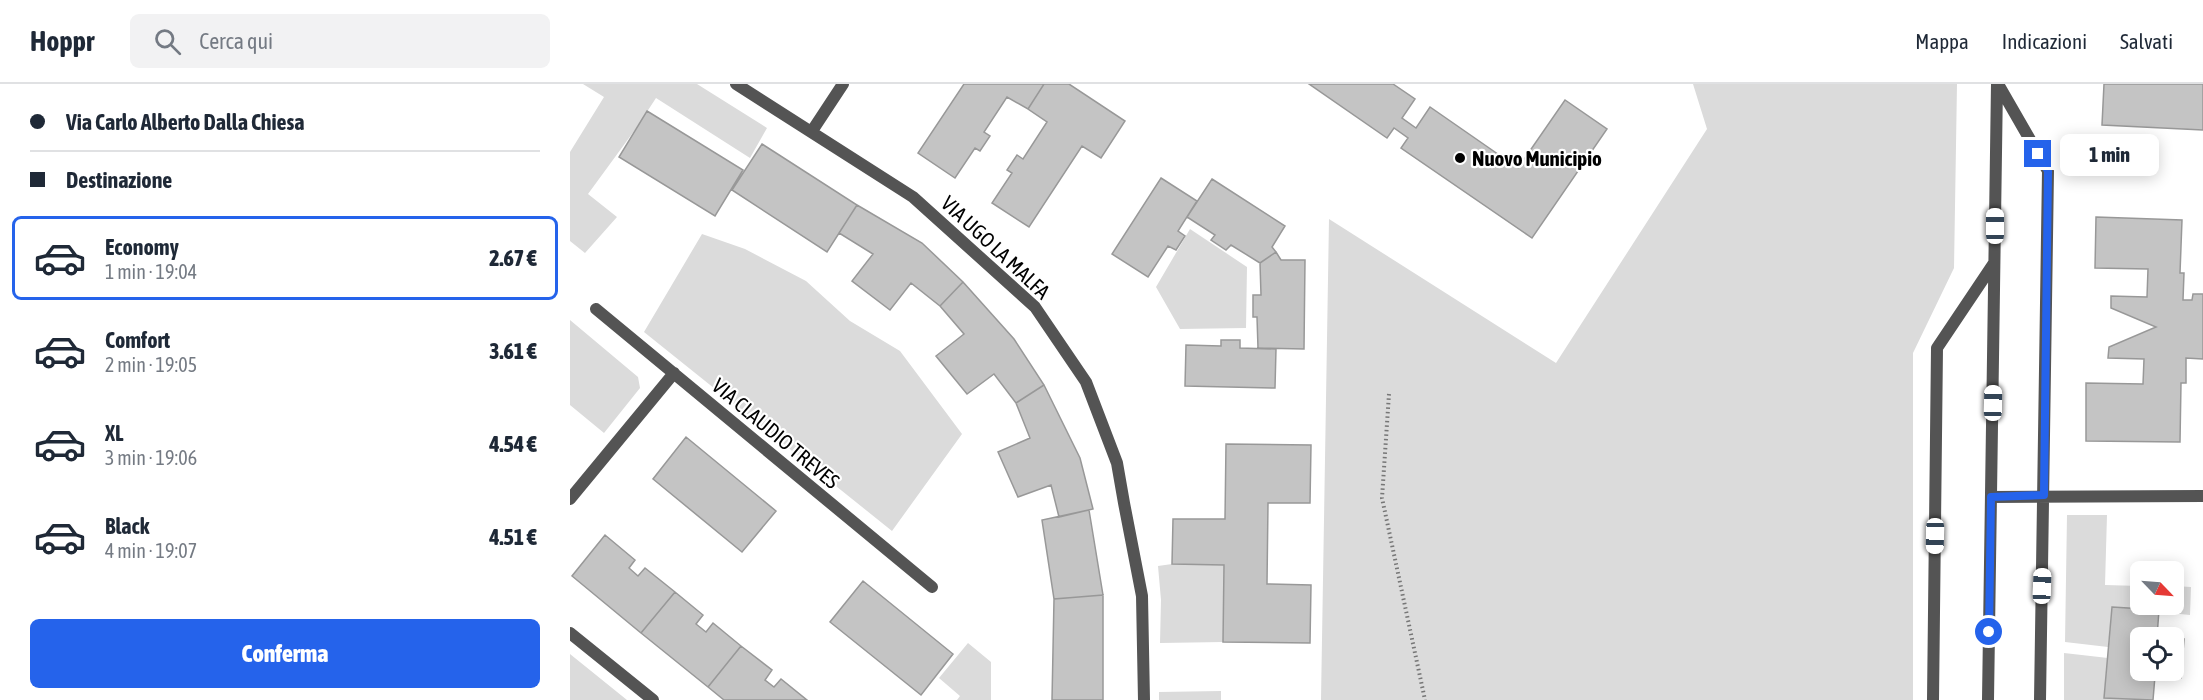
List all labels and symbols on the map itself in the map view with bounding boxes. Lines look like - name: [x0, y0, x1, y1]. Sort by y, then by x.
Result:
- callout: 1 min: [2059, 133, 2158, 175]
- route end: [2024, 140, 2051, 167]
- place label: Nuovo Municipio: [1472, 146, 1602, 170]
- marker: Nuovo Municipio: [1453, 151, 1467, 165]
- street label: VIA UGO LA MALFA: [937, 191, 1056, 304]
- car: [1986, 208, 2004, 244]
- street label: VIA CLAUDIO TREVES: [708, 373, 844, 493]
- car: [1984, 385, 2002, 421]
- car: [1926, 518, 1944, 554]
- north arrow: [2130, 561, 2184, 615]
- car: [2032, 568, 2052, 604]
- route start: [1975, 618, 2002, 645]

